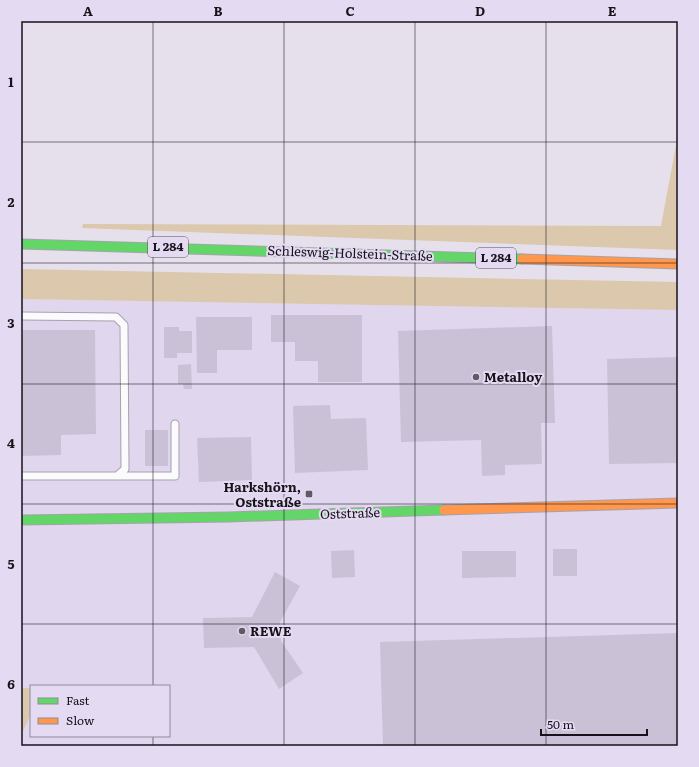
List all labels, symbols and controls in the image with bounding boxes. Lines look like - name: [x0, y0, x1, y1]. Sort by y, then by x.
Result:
- text: A: [83, 1, 93, 20]
- text: B: [214, 1, 223, 20]
- text: C: [345, 1, 355, 20]
- text: D: [475, 1, 485, 20]
- text: E: [608, 1, 617, 20]
- text: 1: [8, 72, 14, 91]
- text: 2: [8, 192, 15, 211]
- road number: L 284: [148, 237, 188, 257]
- street label: Schleswig-Holstein-Straße: [267, 240, 433, 265]
- road number: L 284: [476, 248, 516, 268]
- text: 3: [7, 313, 15, 332]
- place label: Metalloy: [484, 367, 542, 386]
- marker: Metalloy: [471, 372, 481, 382]
- text: 4: [7, 433, 15, 452]
- place label: Harkshörn, Oststraße: [223, 477, 301, 511]
- marker: Harkshörn, Oststraße: [304, 489, 314, 499]
- street label: Oststraße: [320, 502, 381, 523]
- text: 5: [7, 554, 15, 573]
- place label: REWE: [250, 621, 292, 640]
- marker: REWE: [237, 626, 247, 636]
- text: 6: [7, 674, 15, 693]
- legend: [30, 685, 170, 737]
- text: Fast: [66, 691, 90, 709]
- text: Slow: [66, 711, 95, 729]
- scale bar: [541, 711, 647, 737]
- text: 50 m: [547, 715, 574, 733]

